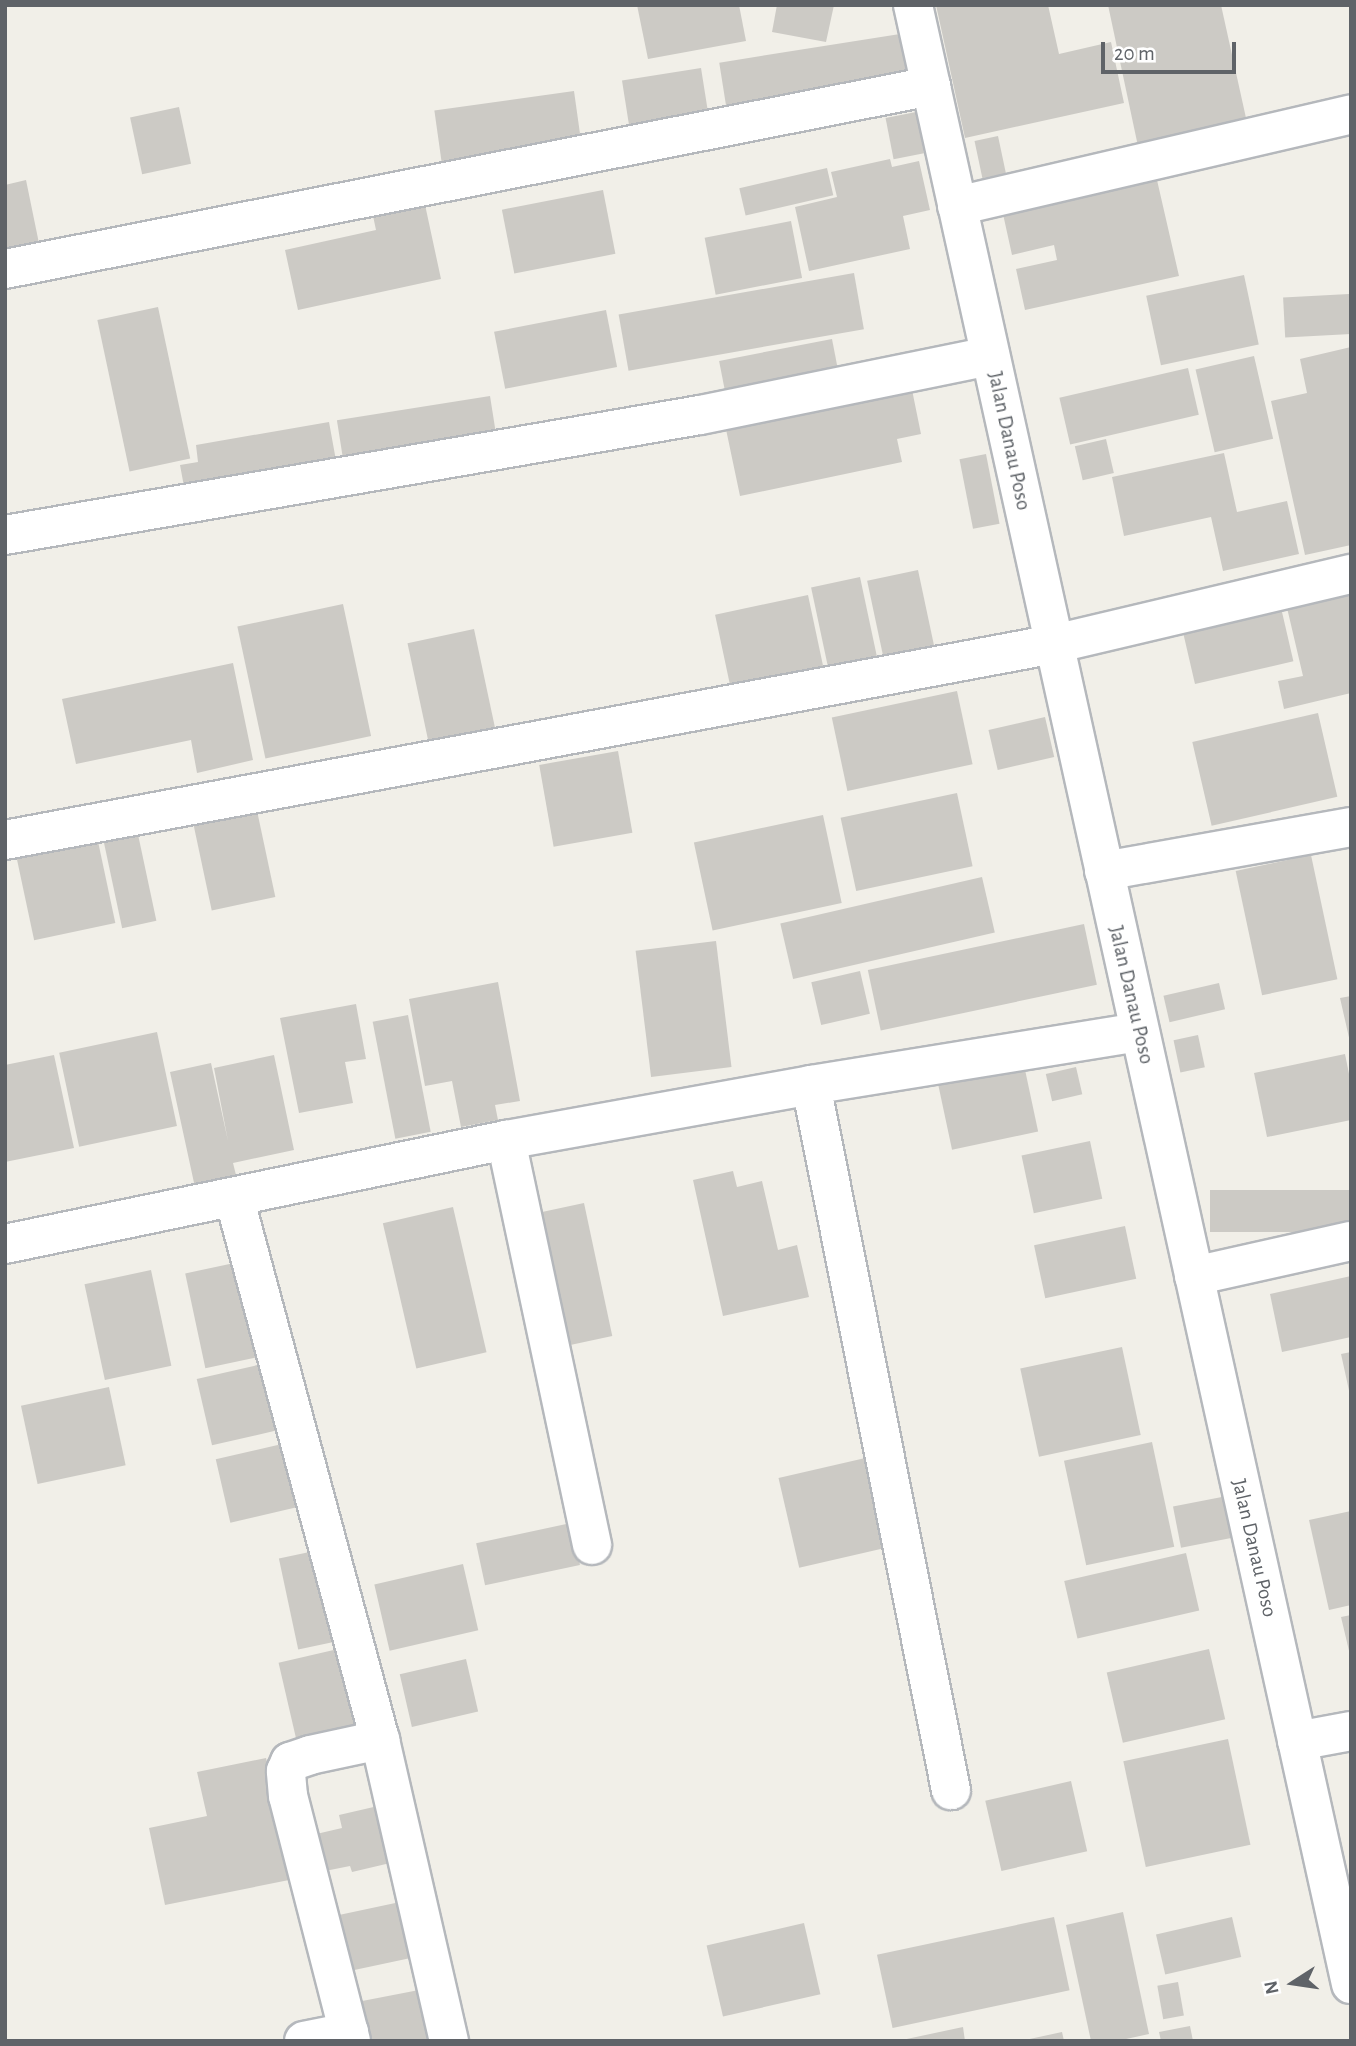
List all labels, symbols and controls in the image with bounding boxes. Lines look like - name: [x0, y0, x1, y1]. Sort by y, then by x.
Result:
- scale bar: [1104, 28, 1239, 72]
- text: 20 m: [1114, 43, 1155, 64]
- street label: Jalan Danau Poso: [982, 369, 1036, 513]
- street label: Jalan Danau Poso: [1103, 923, 1159, 1067]
- street label: Jalan Danau Poso: [1226, 1476, 1282, 1620]
- north arrow: [1258, 1948, 1328, 2018]
- text: N: [1261, 1979, 1283, 1996]

